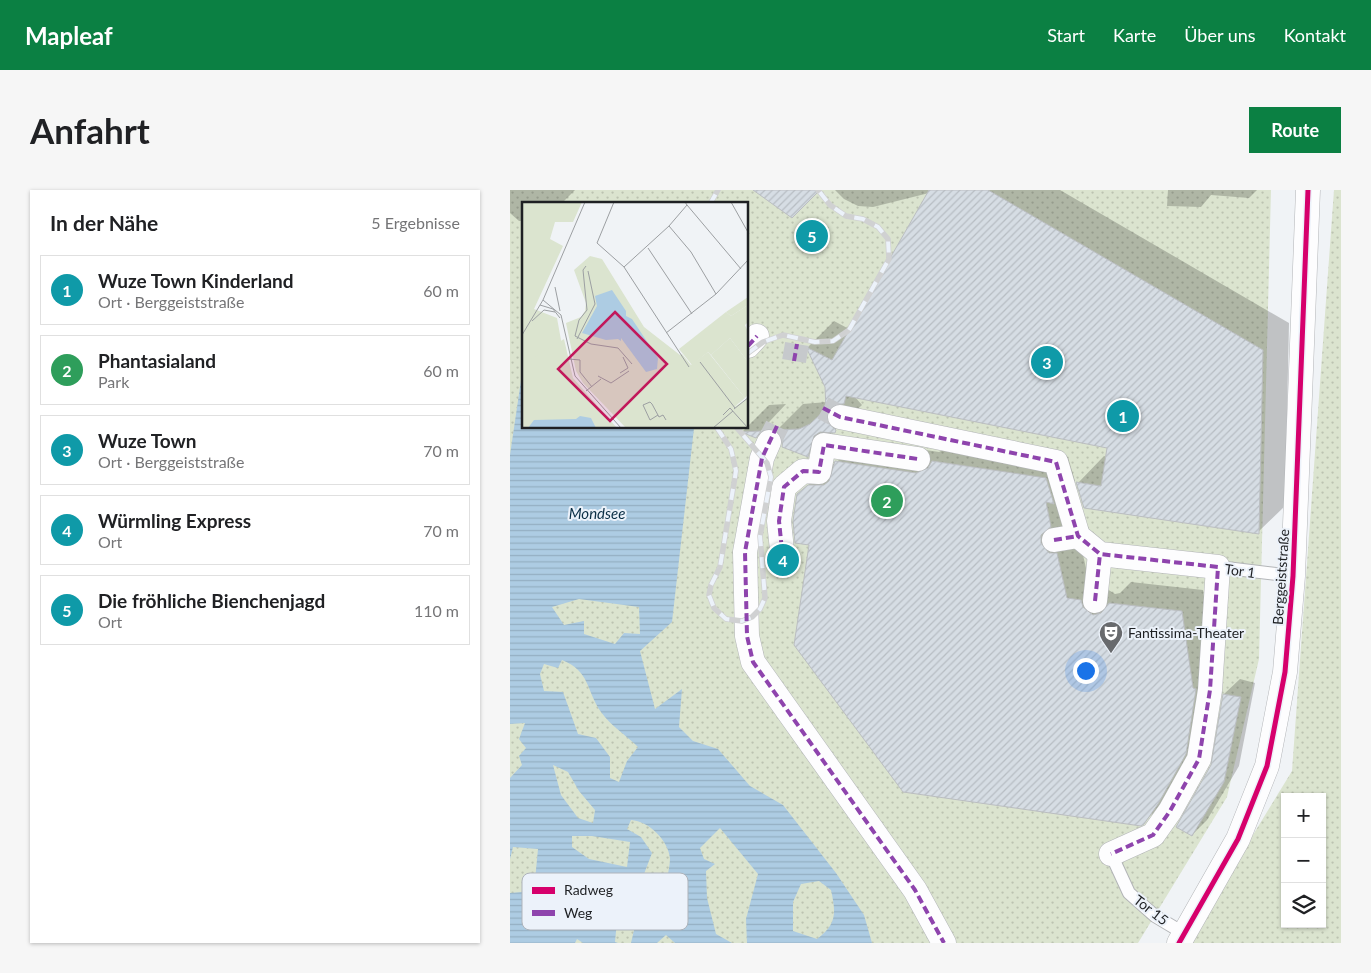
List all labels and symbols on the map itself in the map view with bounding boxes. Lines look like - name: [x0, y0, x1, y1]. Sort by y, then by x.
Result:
- inset map: [522, 202, 749, 429]
- pin: 5: [796, 217, 828, 255]
- pin: 3: [1031, 343, 1063, 381]
- pin: 1: [1107, 397, 1139, 435]
- pin: 2: [871, 482, 903, 520]
- water label: Mondsee: [569, 504, 625, 522]
- street label: Berggeiststraße: [1269, 528, 1292, 625]
- pin: 4: [767, 541, 799, 579]
- street label: Tor 1: [1224, 560, 1257, 581]
- theatre icon: Fantissima-Theater: [1098, 620, 1124, 654]
- place label: Fantissima-Theater: [1128, 624, 1244, 641]
- your location: [1073, 658, 1099, 684]
- legend: [522, 873, 688, 930]
- text: Radweg: [564, 881, 613, 898]
- street label: Tor 15: [1131, 891, 1172, 928]
- text: Weg: [564, 904, 592, 921]

